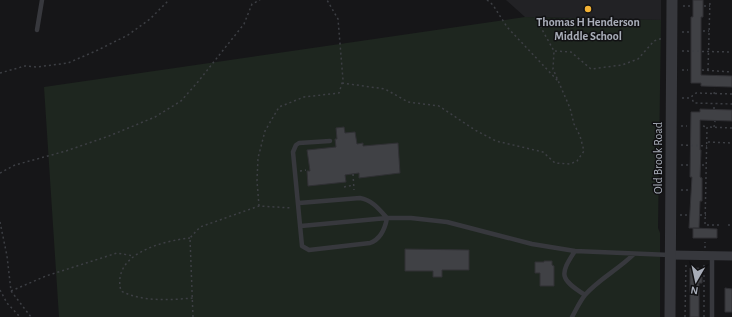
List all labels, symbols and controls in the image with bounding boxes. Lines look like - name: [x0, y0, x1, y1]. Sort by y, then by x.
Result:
- marker: Thomas H Henderson Middle School: [583, 4, 593, 14]
- place label: Thomas H Henderson Middle School: [536, 16, 640, 42]
- street label: Old Brook Road: [652, 122, 664, 194]
- north arrow: [676, 261, 716, 301]
- text: N: [690, 284, 699, 296]

